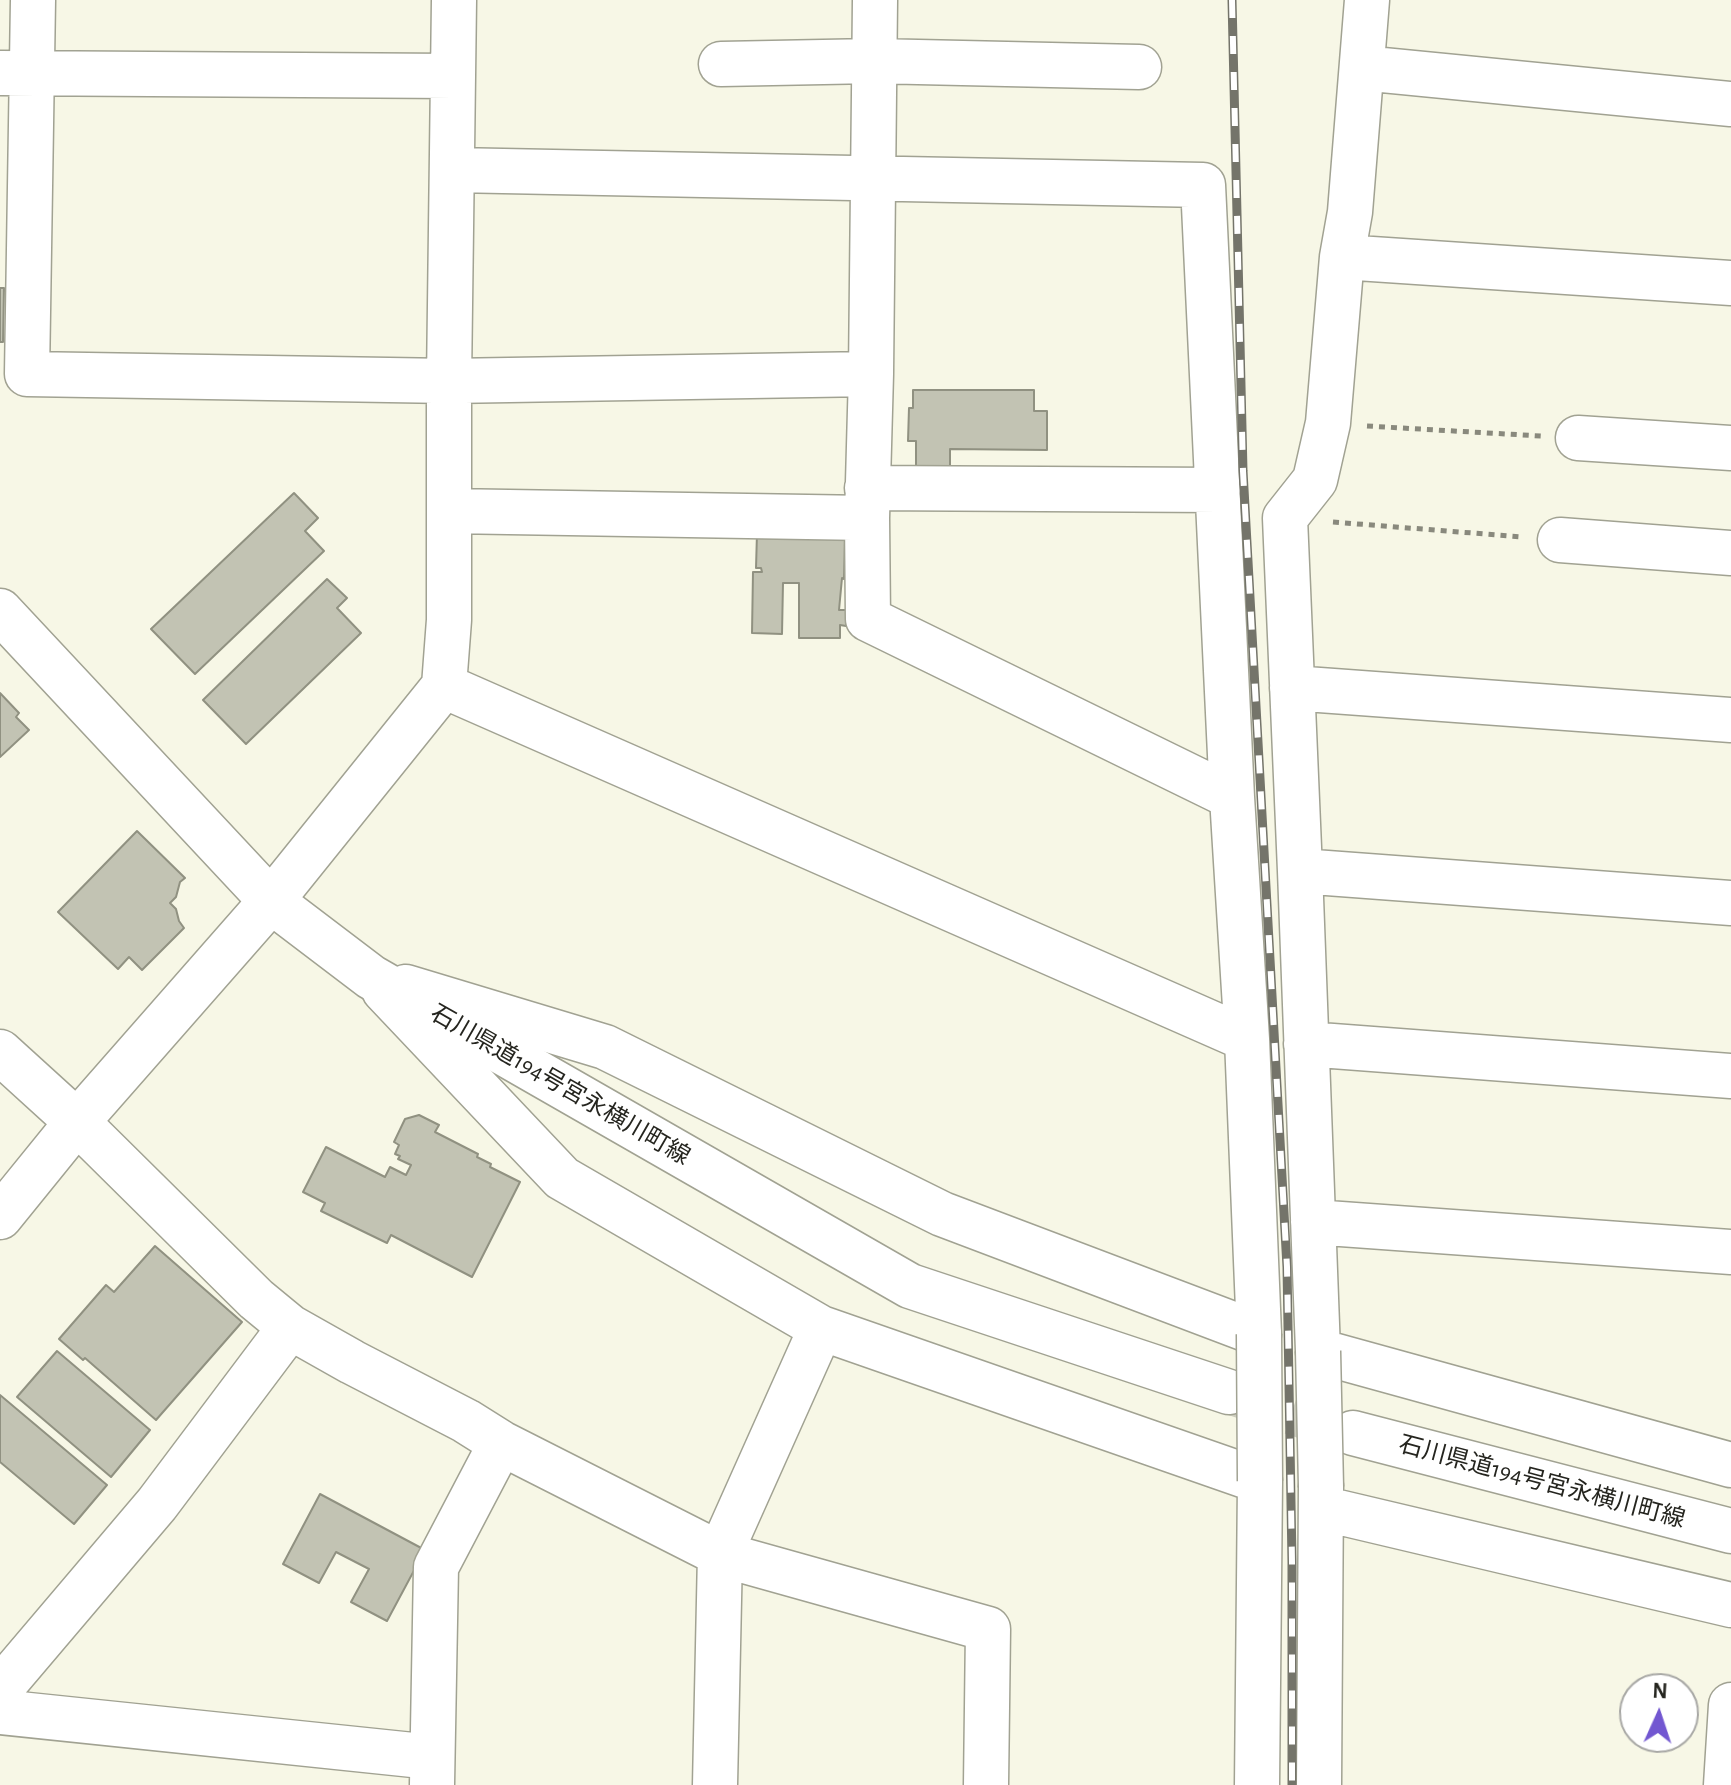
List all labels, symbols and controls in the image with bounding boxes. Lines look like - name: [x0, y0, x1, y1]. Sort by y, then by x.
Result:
- street label: 石川県道194号宮永横川町線: [425, 999, 695, 1171]
- street label: 石川県道194号宮永横川町線: [1396, 1430, 1688, 1534]
- north arrow: [1619, 1673, 1699, 1753]
- text: N: [1652, 1680, 1668, 1702]

